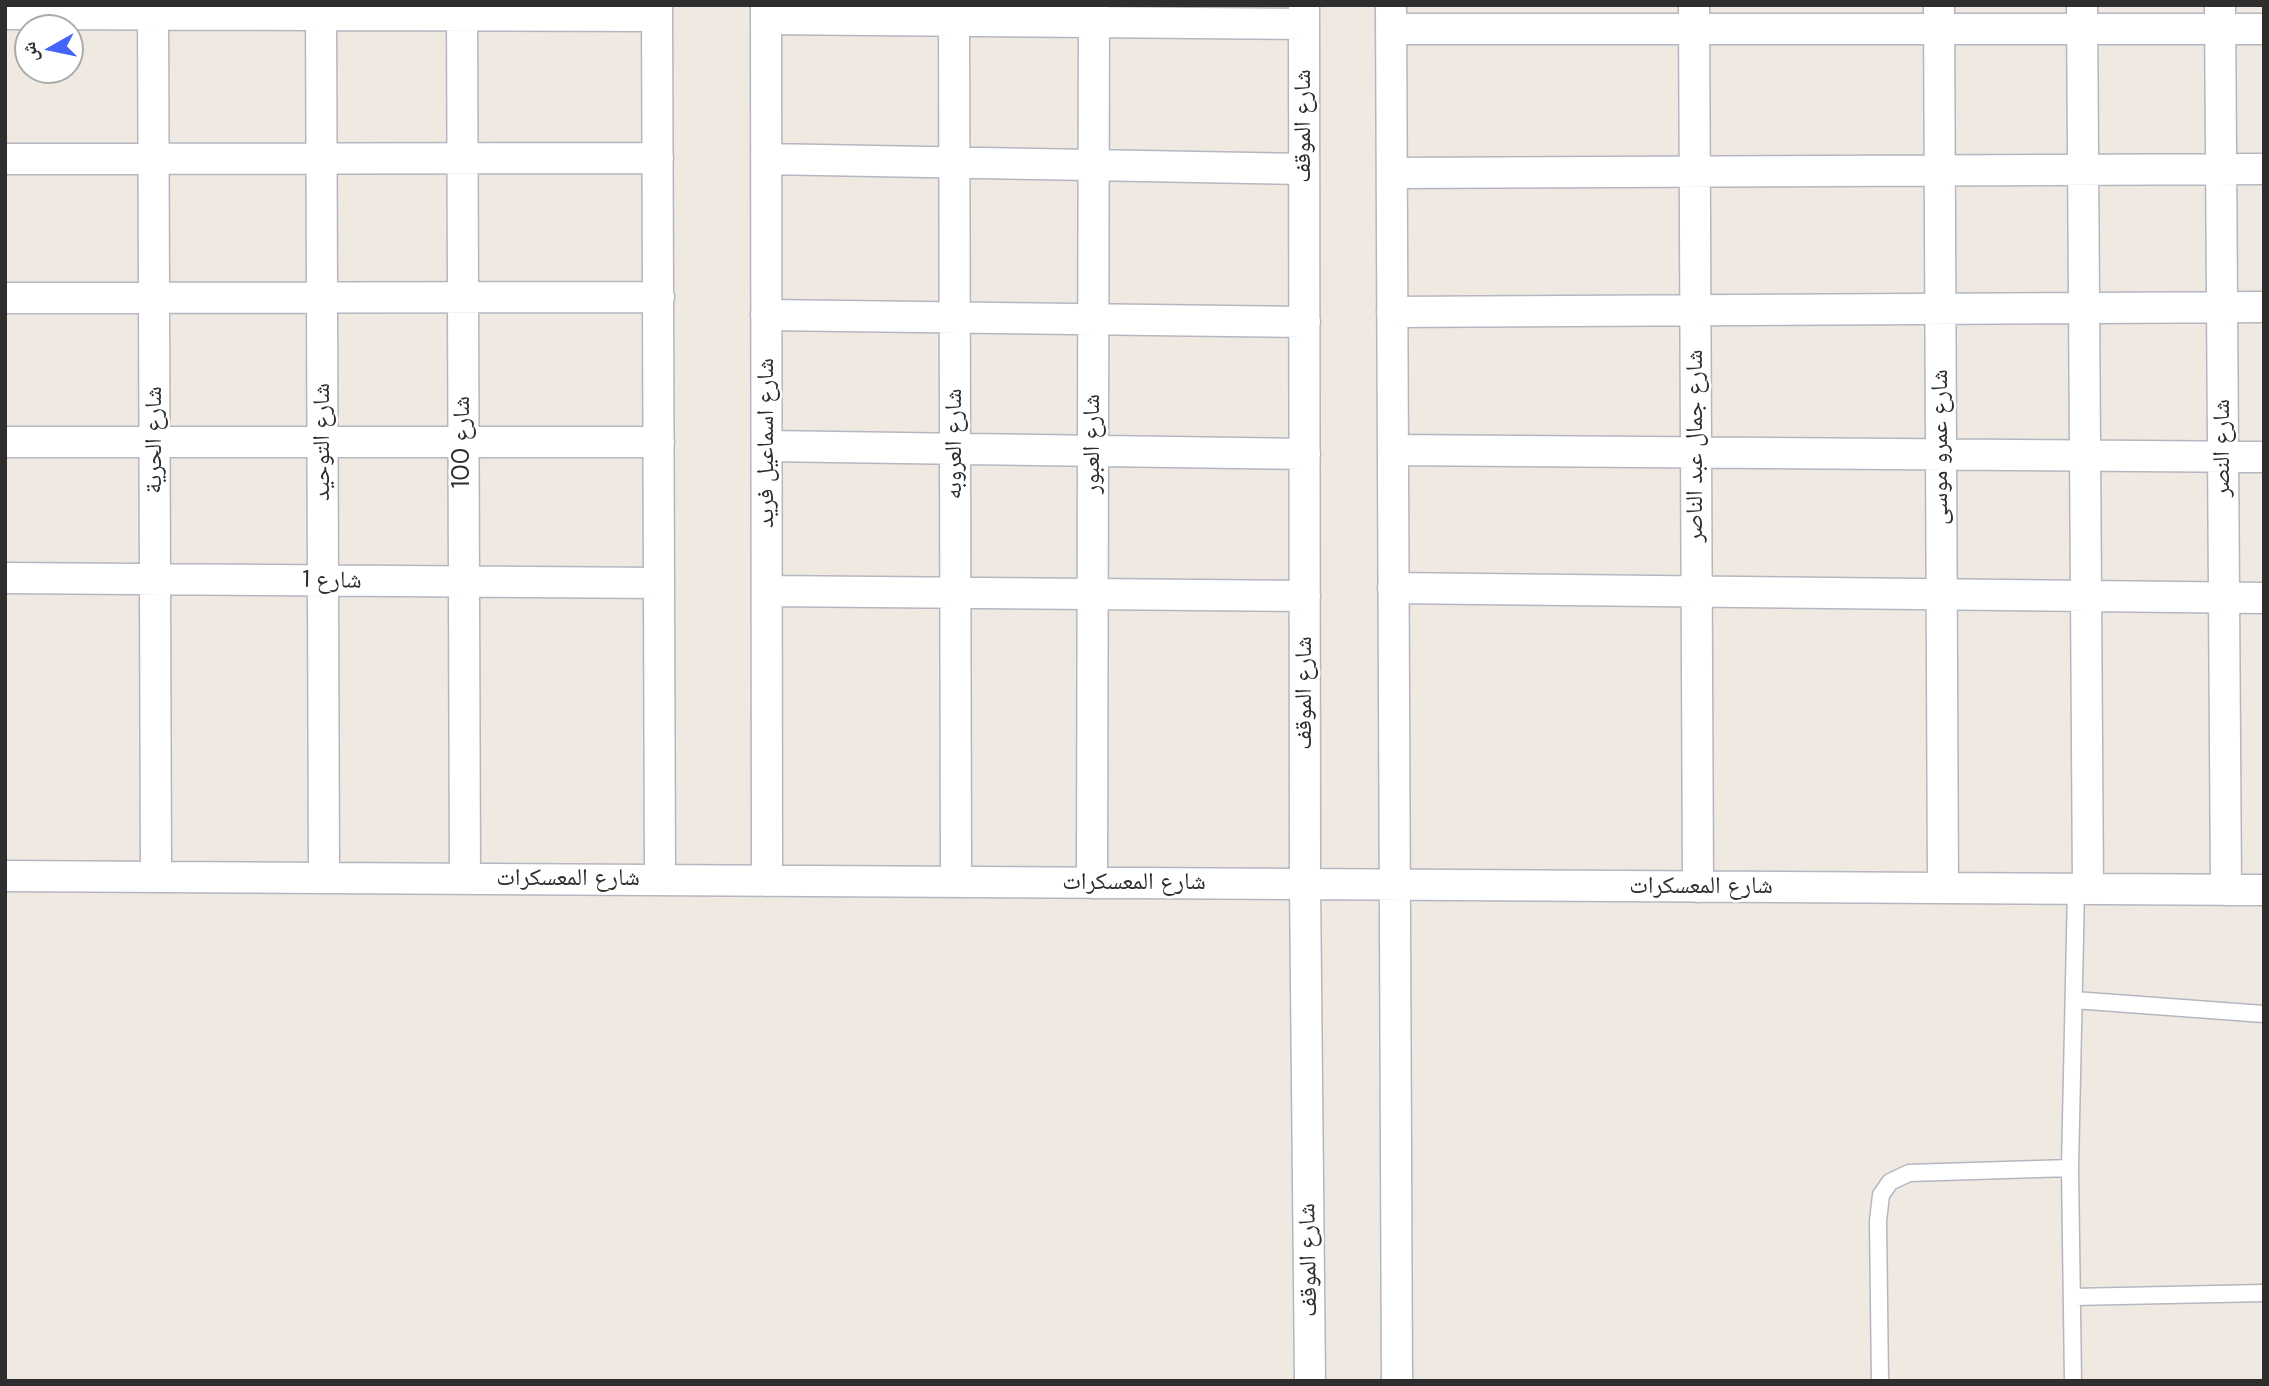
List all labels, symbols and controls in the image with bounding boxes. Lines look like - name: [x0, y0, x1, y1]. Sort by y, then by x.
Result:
- north arrow: [14, 14, 84, 84]
- text: ش: [16, 40, 44, 64]
- street label: شارع الموقف: [1290, 69, 1318, 183]
- street label: شارع جمال عبد الناصر: [1682, 349, 1710, 543]
- street label: شارع اسماعيل فريد: [753, 358, 781, 528]
- street label: شارع عمرو موسى: [1927, 369, 1955, 525]
- street label: شارع التوحيد: [309, 383, 337, 501]
- street label: شارع الحرية: [141, 386, 169, 494]
- street label: شارع العروبه: [941, 388, 969, 500]
- street label: شارع العبور: [1079, 394, 1107, 494]
- street label: شارع 100: [449, 396, 477, 488]
- street label: شارع النصر: [2209, 399, 2237, 497]
- street label: شارع 1: [302, 566, 362, 596]
- street label: شارع الموقف: [1291, 636, 1319, 750]
- street label: شارع المعسكرات: [496, 865, 640, 893]
- street label: شارع المعسكرات: [1062, 869, 1206, 897]
- street label: شارع المعسكرات: [1629, 873, 1773, 901]
- street label: شارع الموقف: [1294, 1203, 1324, 1317]

